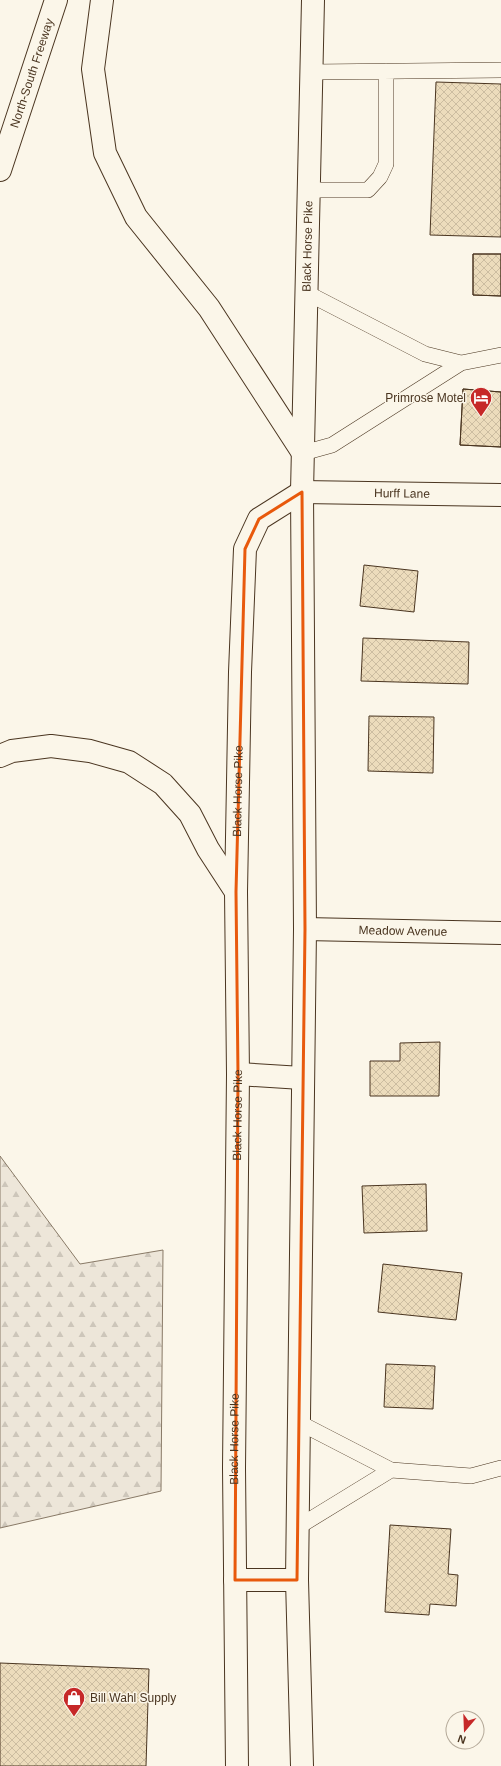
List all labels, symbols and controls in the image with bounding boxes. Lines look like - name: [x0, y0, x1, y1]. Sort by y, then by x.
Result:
- street label: North-South Freeway: [7, 17, 56, 130]
- street label: Black Horse Pike: [299, 200, 316, 292]
- hotel icon: Primrose Motel: [468, 385, 494, 418]
- place label: Primrose Motel: [385, 391, 466, 405]
- street label: Hurff Lane: [374, 486, 430, 501]
- street label: Black Horse Pike: [230, 745, 246, 837]
- street label: Meadow Avenue: [359, 923, 448, 939]
- street label: Black Horse Pike: [230, 1069, 245, 1161]
- street label: Black Horse Pike: [227, 1393, 242, 1485]
- shop icon: Bill Wahl Supply: [61, 1685, 87, 1718]
- place label: Bill Wahl Supply: [90, 1691, 176, 1705]
- north arrow: [445, 1710, 485, 1750]
- text: N: [456, 1732, 467, 1746]

